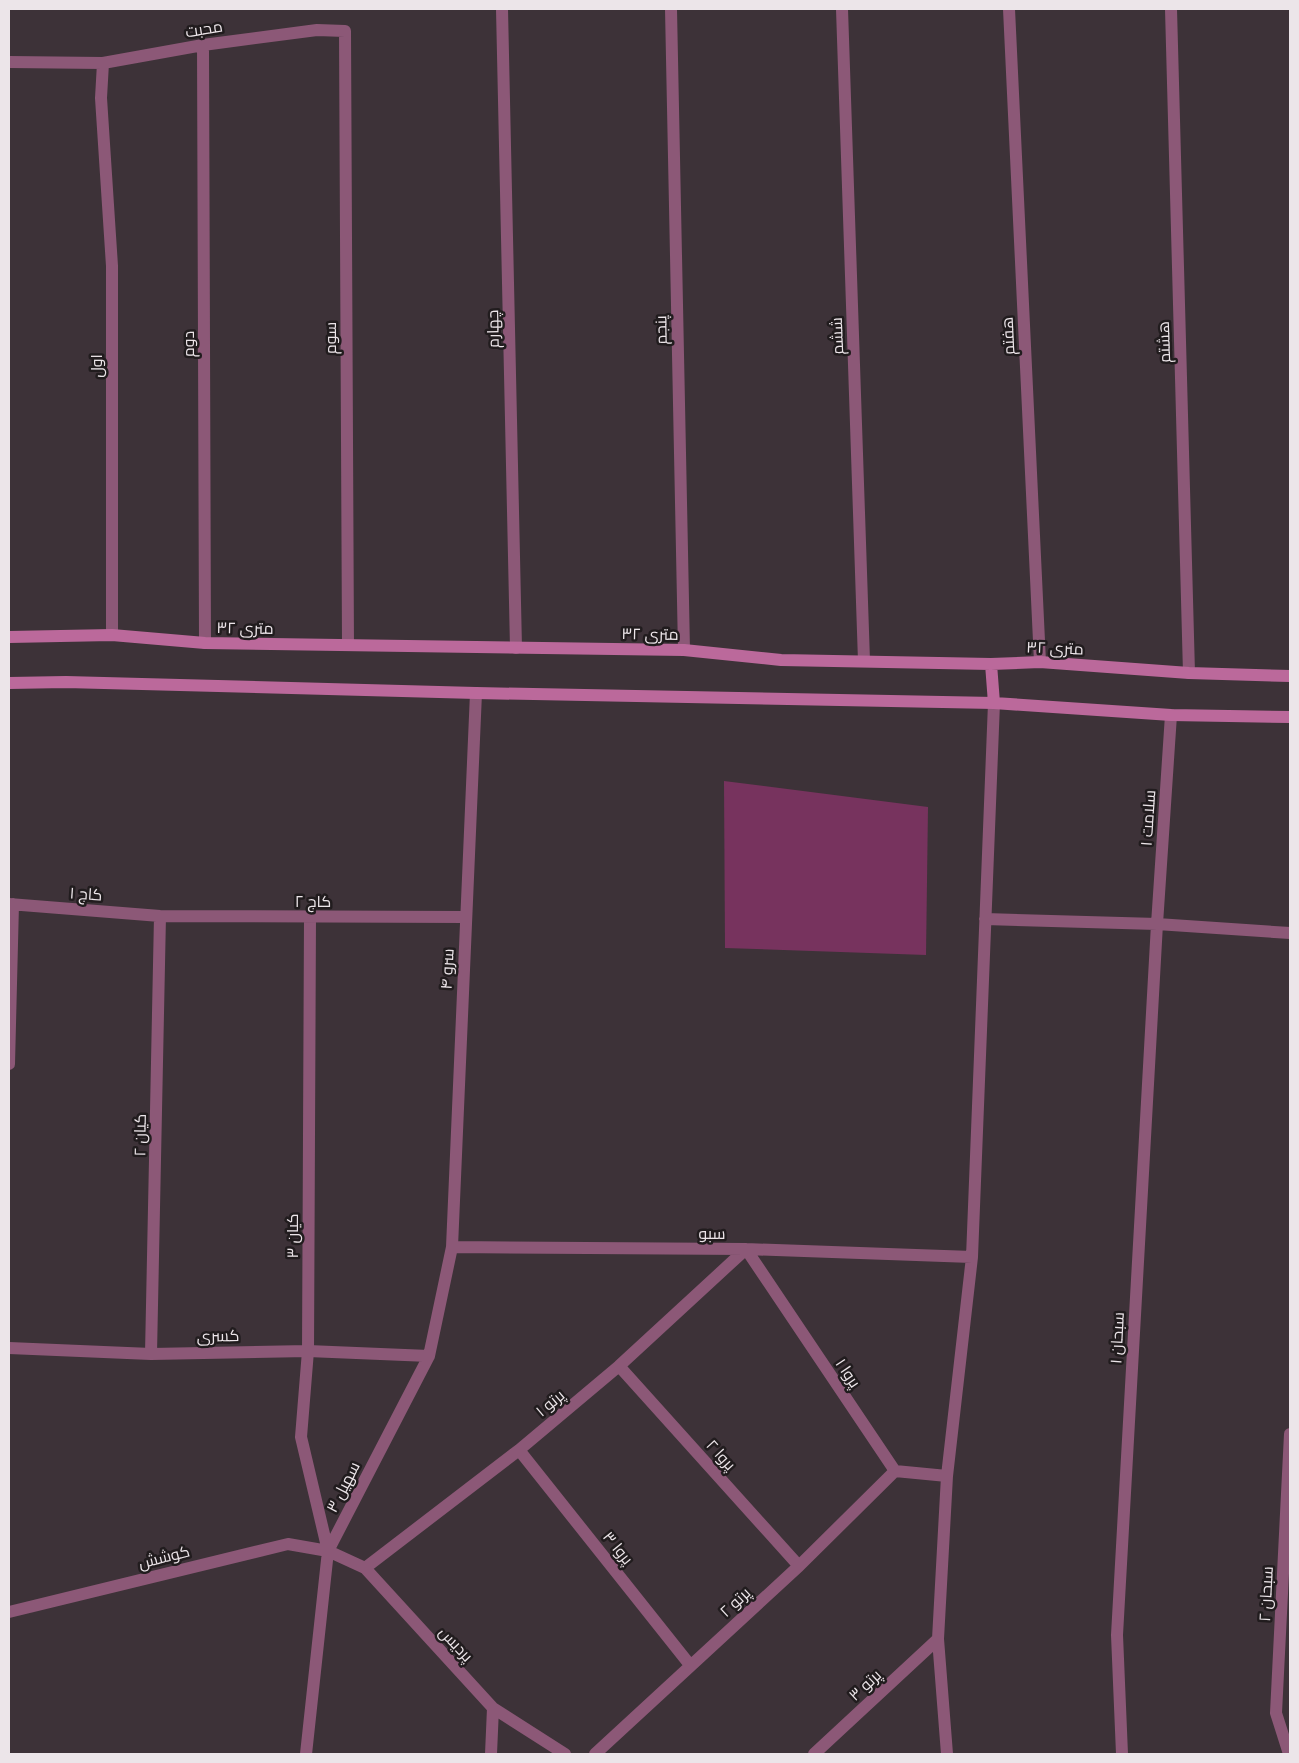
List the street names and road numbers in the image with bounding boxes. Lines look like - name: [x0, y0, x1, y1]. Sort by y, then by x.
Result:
- street label: محبت: [184, 17, 224, 41]
- street label: چهارم: [483, 310, 505, 348]
- street label: پنجم: [651, 314, 673, 345]
- street label: هفتم: [998, 316, 1020, 356]
- street label: ششم: [827, 317, 849, 355]
- street label: هشتم: [1154, 321, 1176, 363]
- street label: سوم: [321, 322, 342, 354]
- street label: دوم: [179, 331, 200, 357]
- street label: اول: [87, 354, 107, 378]
- street label: ۳۲ متری: [216, 618, 274, 639]
- street label: ۳۲ متری: [621, 624, 679, 645]
- street label: ۳۲ متری: [1026, 638, 1084, 659]
- street label: سلامت ۱: [1137, 789, 1159, 847]
- street label: کاج ۱: [69, 883, 103, 907]
- street label: کاج ۲: [295, 892, 331, 913]
- street label: سرو ۴: [436, 948, 458, 990]
- street label: کیان ۲: [130, 1114, 151, 1156]
- street label: کیان ۳: [283, 1214, 303, 1259]
- street label: سبو: [698, 1224, 726, 1243]
- street label: سبحان ۱: [1106, 1312, 1129, 1365]
- street label: کسری: [197, 1326, 239, 1347]
- street label: پروا ۱: [830, 1355, 865, 1393]
- street label: پرتو ۱: [532, 1385, 570, 1422]
- street label: پروا ۲: [701, 1436, 740, 1476]
- street label: سهیل ۳: [322, 1458, 365, 1516]
- street label: پروا ۳: [597, 1528, 637, 1570]
- street label: کوشش: [136, 1541, 192, 1574]
- street label: سبحان ۲: [1255, 1566, 1278, 1622]
- street label: پرتو ۲: [716, 1583, 756, 1622]
- street label: پردیس: [434, 1623, 477, 1667]
- street label: پرتو ۳: [845, 1665, 887, 1706]

